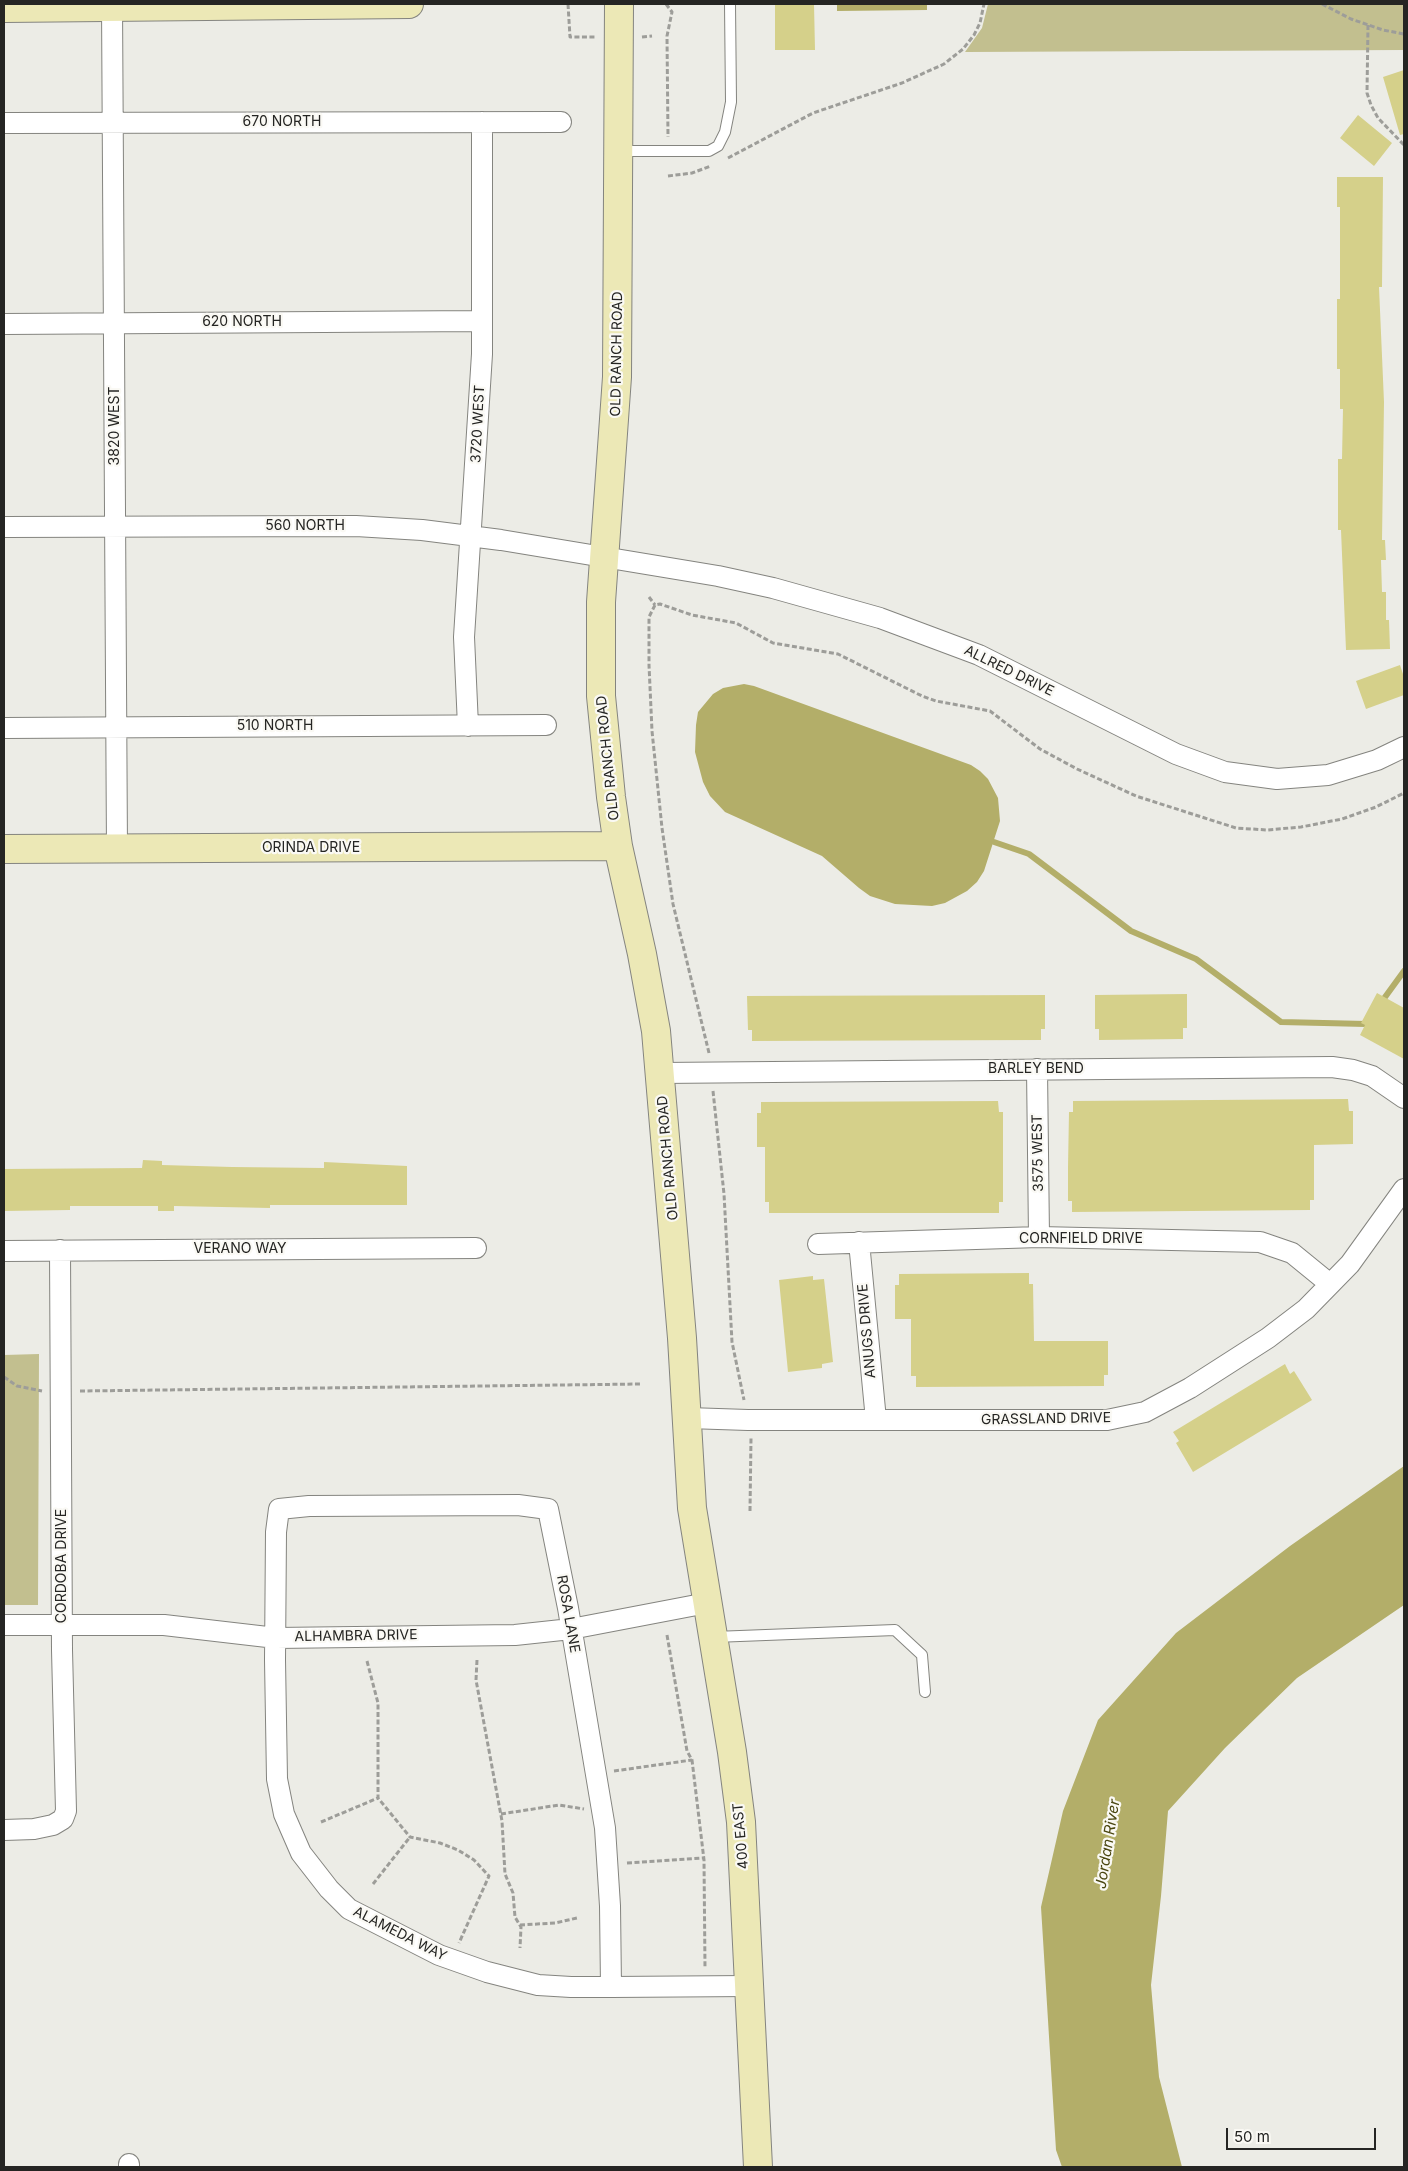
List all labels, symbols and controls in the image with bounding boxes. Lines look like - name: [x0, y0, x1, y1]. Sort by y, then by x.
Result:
- street label: 670 NORTH: [243, 114, 321, 130]
- street label: OLD RANCH ROAD: [608, 291, 626, 417]
- street label: 620 NORTH: [202, 314, 282, 330]
- street label: 3720 WEST: [468, 385, 488, 463]
- street label: 3820 WEST: [107, 387, 123, 465]
- street label: 560 NORTH: [265, 518, 345, 534]
- street label: ALLRED DRIVE: [961, 642, 1057, 700]
- street label: OLD RANCH ROAD: [593, 695, 623, 821]
- street label: 510 NORTH: [237, 718, 313, 734]
- street label: ORINDA DRIVE: [262, 840, 360, 856]
- street label: BARLEY BEND: [988, 1061, 1084, 1077]
- street label: OLD RANCH ROAD: [654, 1095, 682, 1221]
- street label: 3575 WEST: [1029, 1114, 1047, 1192]
- street label: CORNFIELD DRIVE: [1019, 1231, 1143, 1247]
- street label: VERANO WAY: [193, 1241, 287, 1257]
- street label: ANUGS DRIVE: [854, 1283, 880, 1379]
- street label: GRASSLAND DRIVE: [981, 1409, 1111, 1429]
- street label: CORDOBA DRIVE: [54, 1509, 70, 1623]
- street label: ROSA LANE: [553, 1574, 583, 1654]
- street label: ALHAMBRA DRIVE: [294, 1627, 418, 1645]
- water label: Jordan River: [1092, 1798, 1124, 1890]
- street label: 400 EAST: [730, 1802, 752, 1870]
- street label: ALAMEDA WAY: [350, 1903, 450, 1965]
- scale bar: [1228, 2118, 1378, 2150]
- text: 50 m: [1234, 2127, 1270, 2146]

